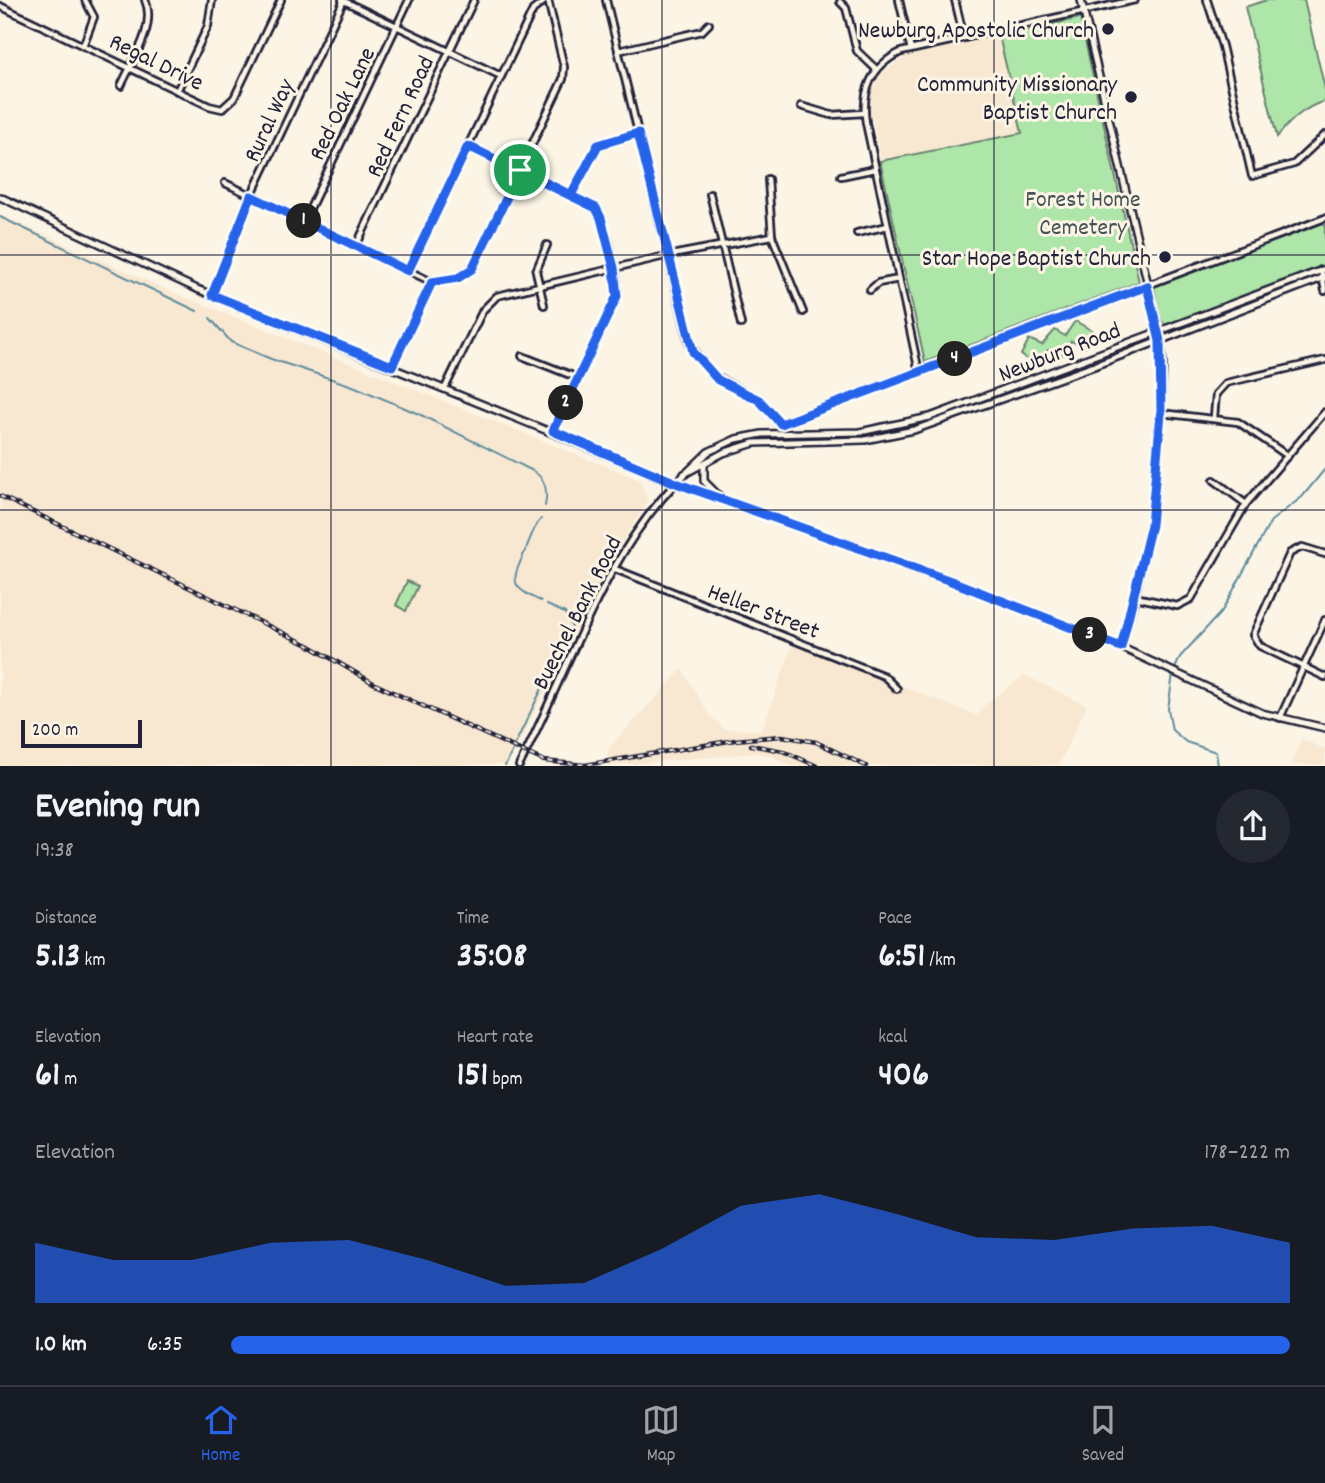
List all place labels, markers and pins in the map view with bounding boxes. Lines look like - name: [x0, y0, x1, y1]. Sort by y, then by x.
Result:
- place label: Newburg Apostolic Church: [858, 15, 1094, 49]
- marker: Newburg Apostolic Church: [1100, 21, 1116, 37]
- place label: Community Missionary Baptist Church: [917, 69, 1118, 131]
- marker: Community Missionary Baptist Church: [1123, 89, 1139, 105]
- pin: [490, 140, 550, 200]
- pin: 1: [286, 204, 322, 238]
- place label: Star Hope Baptist Church: [922, 243, 1151, 277]
- marker: Star Hope Baptist Church: [1157, 249, 1173, 265]
- pin: 4: [937, 342, 972, 376]
- pin: 2: [548, 386, 584, 420]
- pin: 3: [1072, 618, 1108, 652]

